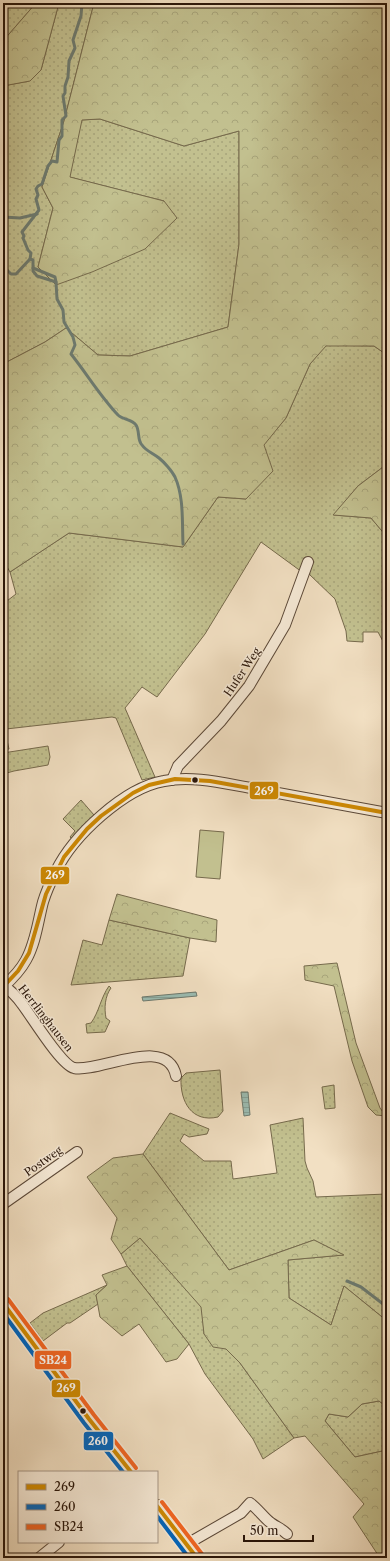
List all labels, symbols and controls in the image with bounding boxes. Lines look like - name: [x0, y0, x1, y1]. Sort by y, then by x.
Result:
- street label: Hufer Weg: [221, 645, 264, 699]
- unlabelled marker: [190, 775, 200, 785]
- line badge: 269: [249, 781, 279, 800]
- text: 269: [254, 784, 274, 798]
- line badge: 269: [40, 866, 70, 885]
- text: 269: [45, 868, 65, 882]
- street label: Herrlinghausen: [15, 982, 77, 1054]
- street label: Postweg: [21, 1143, 65, 1179]
- line badge: SB24: [34, 1350, 72, 1370]
- text: SB24: [39, 1353, 68, 1367]
- line badge: 269: [51, 1379, 81, 1398]
- text: 269: [56, 1381, 76, 1395]
- unlabelled marker: [78, 1406, 88, 1416]
- line badge: 260: [83, 1431, 114, 1451]
- text: 260: [88, 1434, 108, 1448]
- legend: [18, 1471, 158, 1543]
- text: 269: [54, 1479, 75, 1494]
- text: 260: [54, 1499, 76, 1514]
- scale bar: [244, 1517, 313, 1543]
- text: SB24: [54, 1519, 83, 1534]
- text: 50 m: [250, 1523, 279, 1538]

